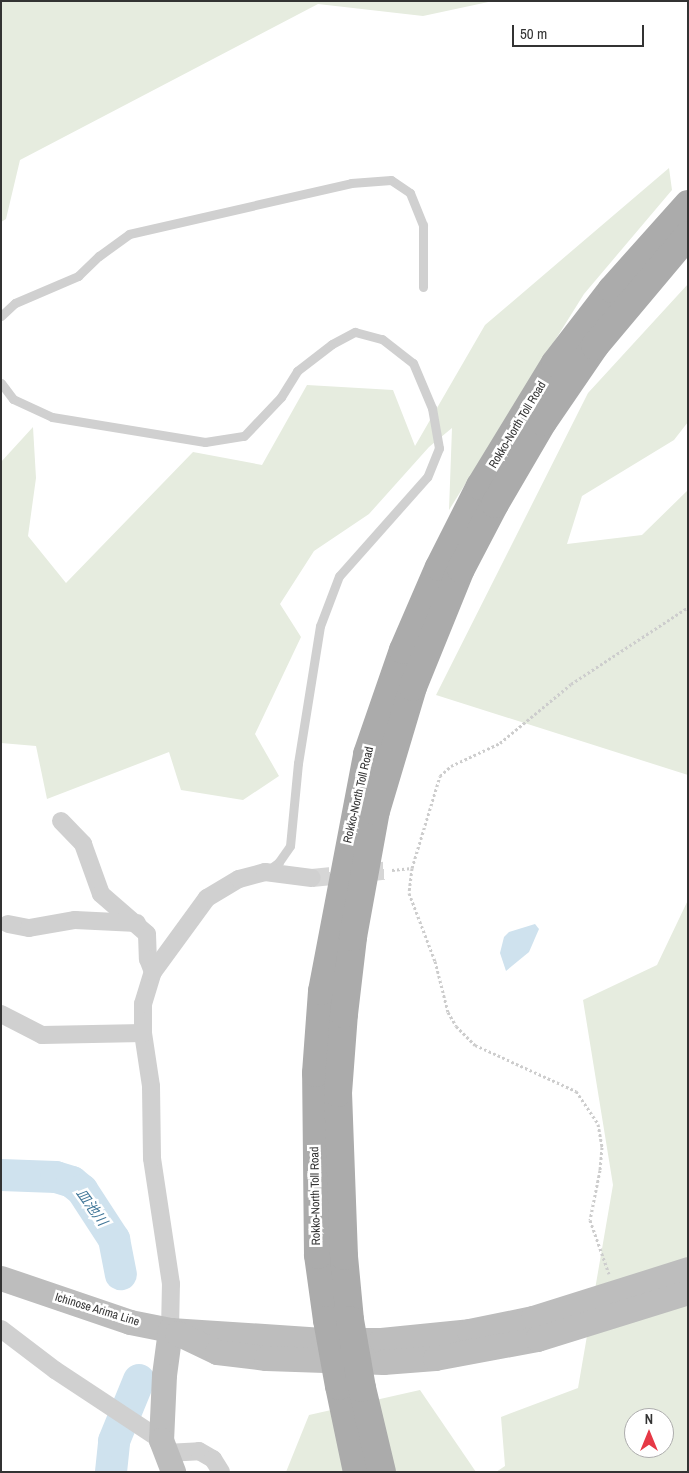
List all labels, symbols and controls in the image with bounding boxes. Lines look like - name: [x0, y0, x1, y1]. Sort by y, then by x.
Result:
- scale bar: [514, 15, 646, 47]
- text: 50 m: [520, 23, 547, 44]
- street label: Rokko-North Toll Road: [486, 379, 550, 471]
- street label: Rokko-North Toll Road: [341, 745, 377, 845]
- street label: Rokko-North Toll Road: [308, 1146, 324, 1246]
- water label: 皿池川: [73, 1185, 111, 1229]
- street label: Ichinose Arima Line: [53, 1290, 141, 1330]
- north arrow: [624, 1408, 674, 1458]
- text: N: [645, 1410, 653, 1428]

